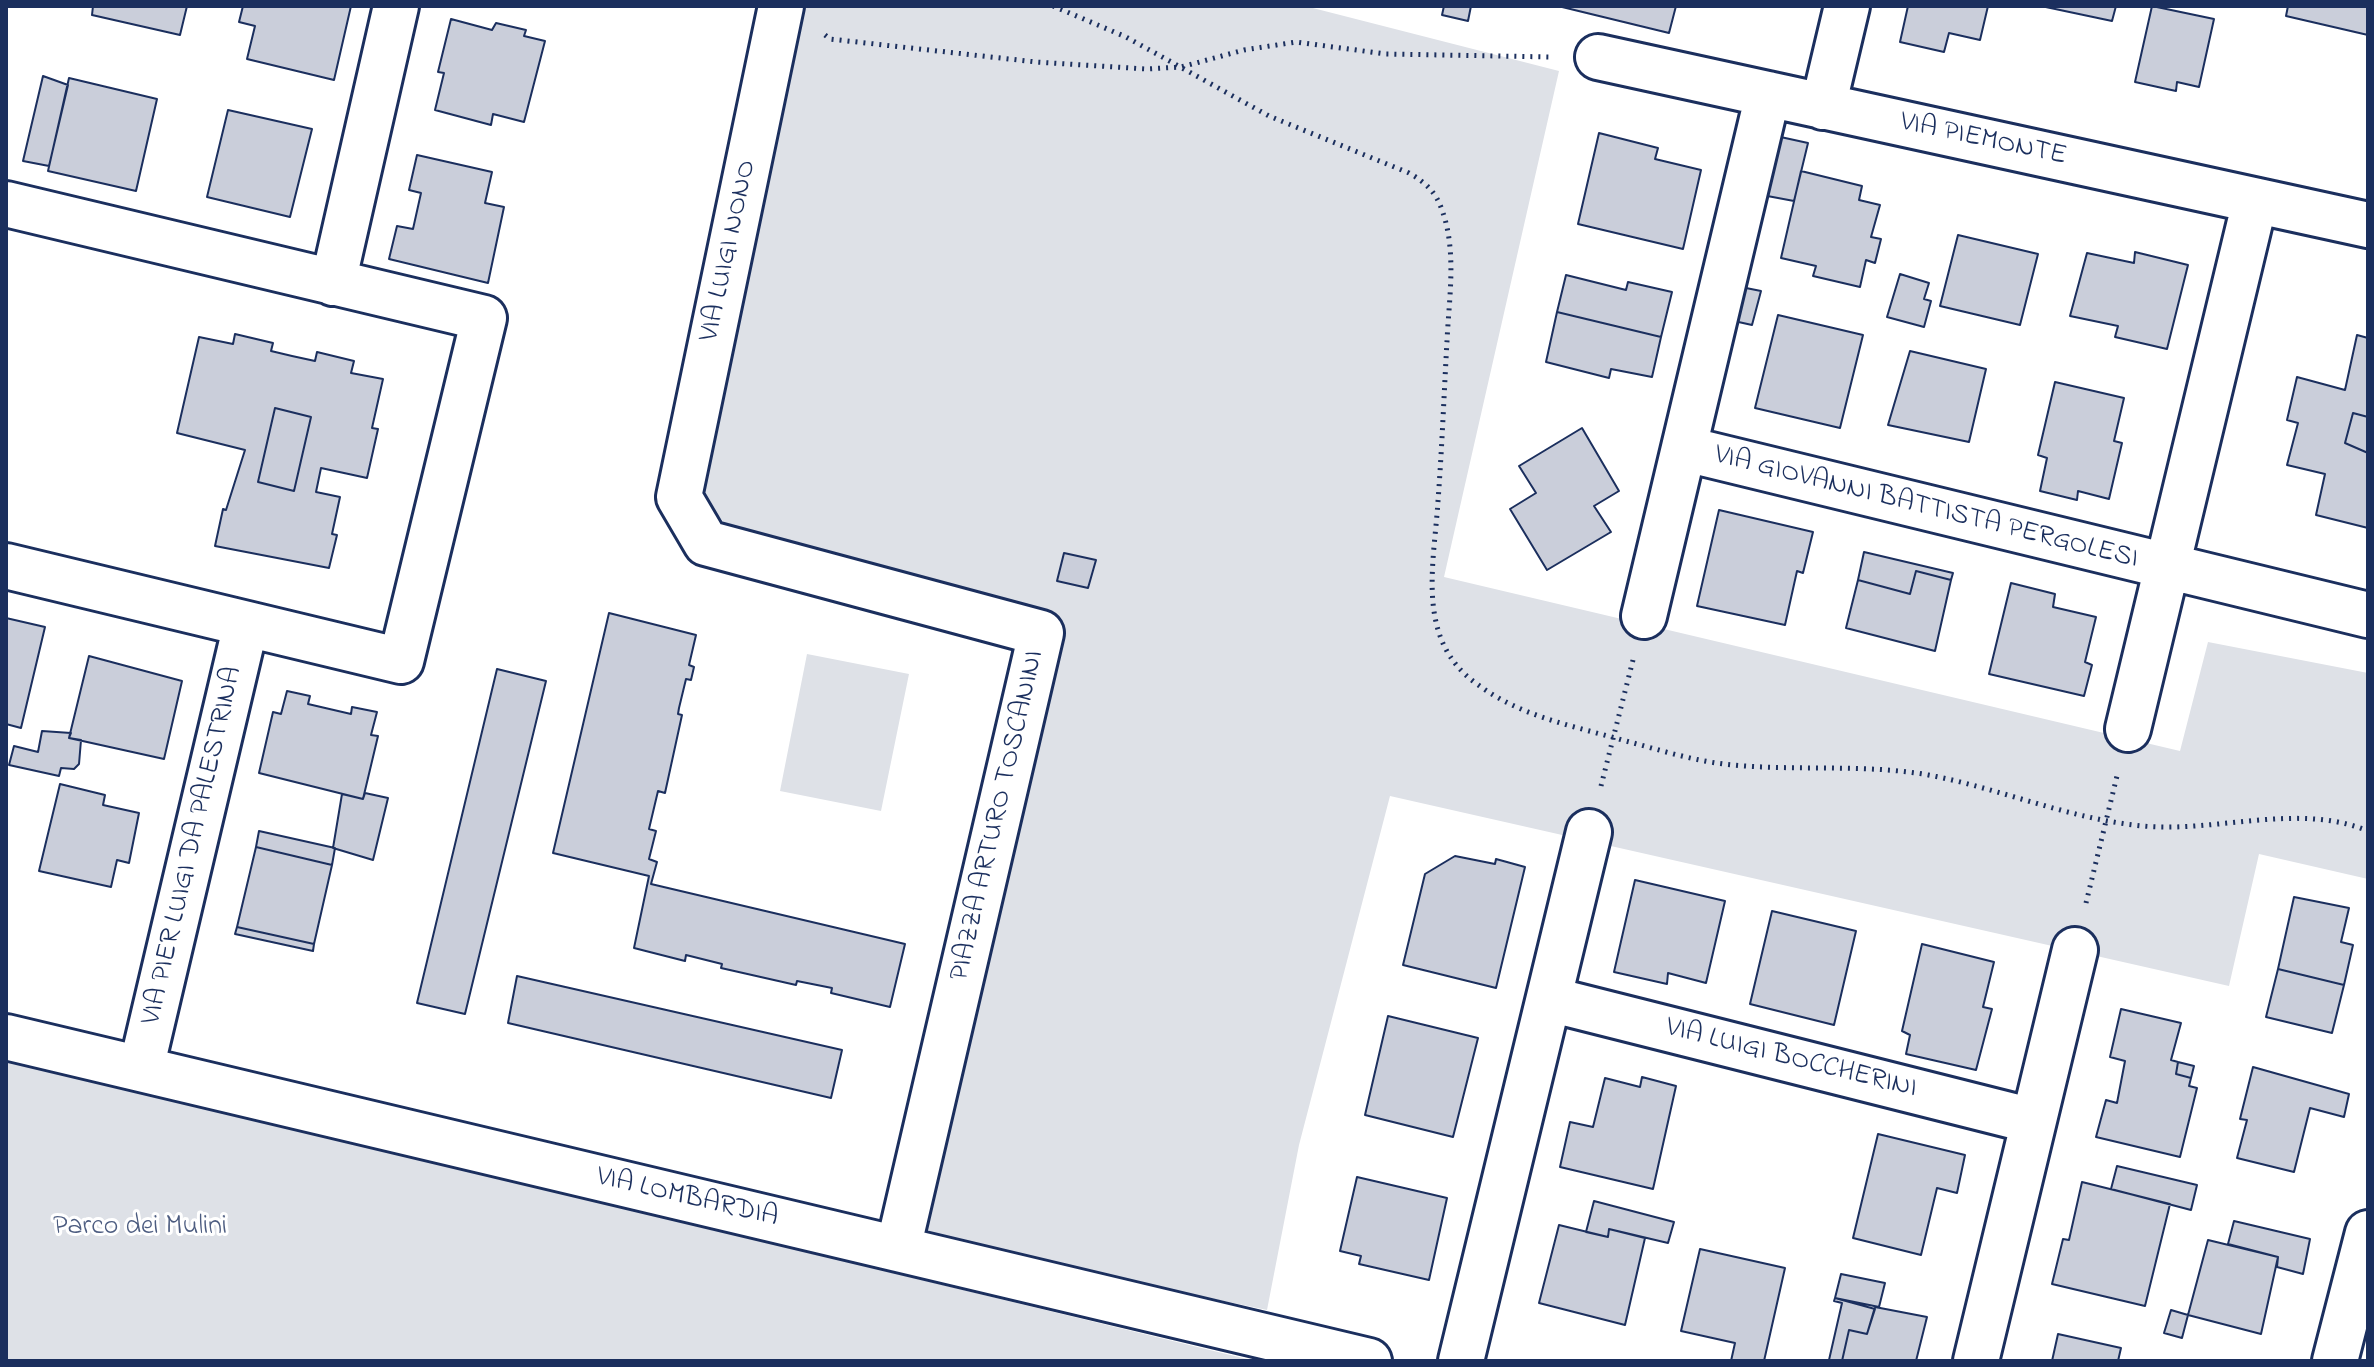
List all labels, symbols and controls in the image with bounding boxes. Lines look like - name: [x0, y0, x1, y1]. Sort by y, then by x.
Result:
- street label: VIA PIEMONTE: [1897, 107, 2069, 175]
- street label: VIA LUIGI NONO: [694, 157, 766, 345]
- street label: VIA GIOVANNI BATTISTA PERGOLESI: [1711, 440, 2141, 578]
- street label: PIAZZA ARTURO TOSCANINI: [945, 648, 1053, 984]
- street label: VIA PIER LUIGI DA PALESTRINA: [136, 664, 252, 1028]
- street label: VIA LUIGI BOCCHERINI: [1662, 1013, 1920, 1107]
- street label: VIA LOMBARDIA: [593, 1162, 781, 1236]
- park label: Parco dei Mulini: [53, 1211, 227, 1245]

